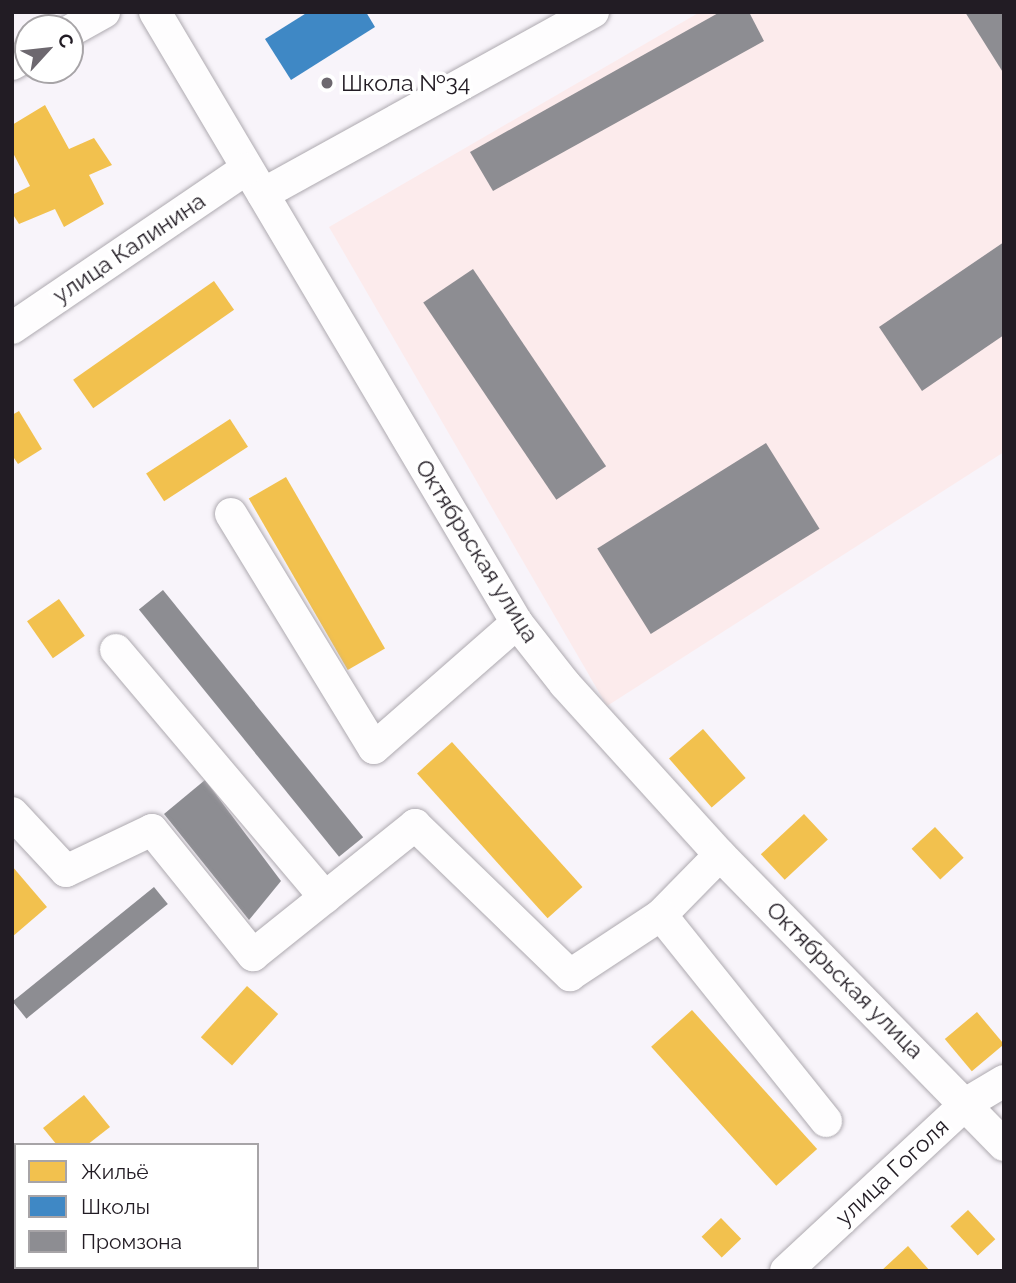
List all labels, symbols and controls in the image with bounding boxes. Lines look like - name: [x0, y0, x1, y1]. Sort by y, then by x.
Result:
- north arrow: [14, 14, 84, 84]
- text: С: [53, 30, 79, 51]
- place label: Школа №34: [341, 69, 470, 97]
- marker: Школа №34: [319, 75, 335, 91]
- street label: улица Калинина: [48, 187, 210, 309]
- street label: Октябрьская улица: [409, 454, 545, 648]
- street label: Октябрьская улица: [761, 896, 929, 1064]
- street label: улица Гоголя: [830, 1113, 954, 1231]
- legend: [14, 1143, 259, 1269]
- text: Жильё: [81, 1159, 149, 1184]
- text: Школы: [81, 1194, 150, 1219]
- text: Промзона: [81, 1229, 182, 1254]

